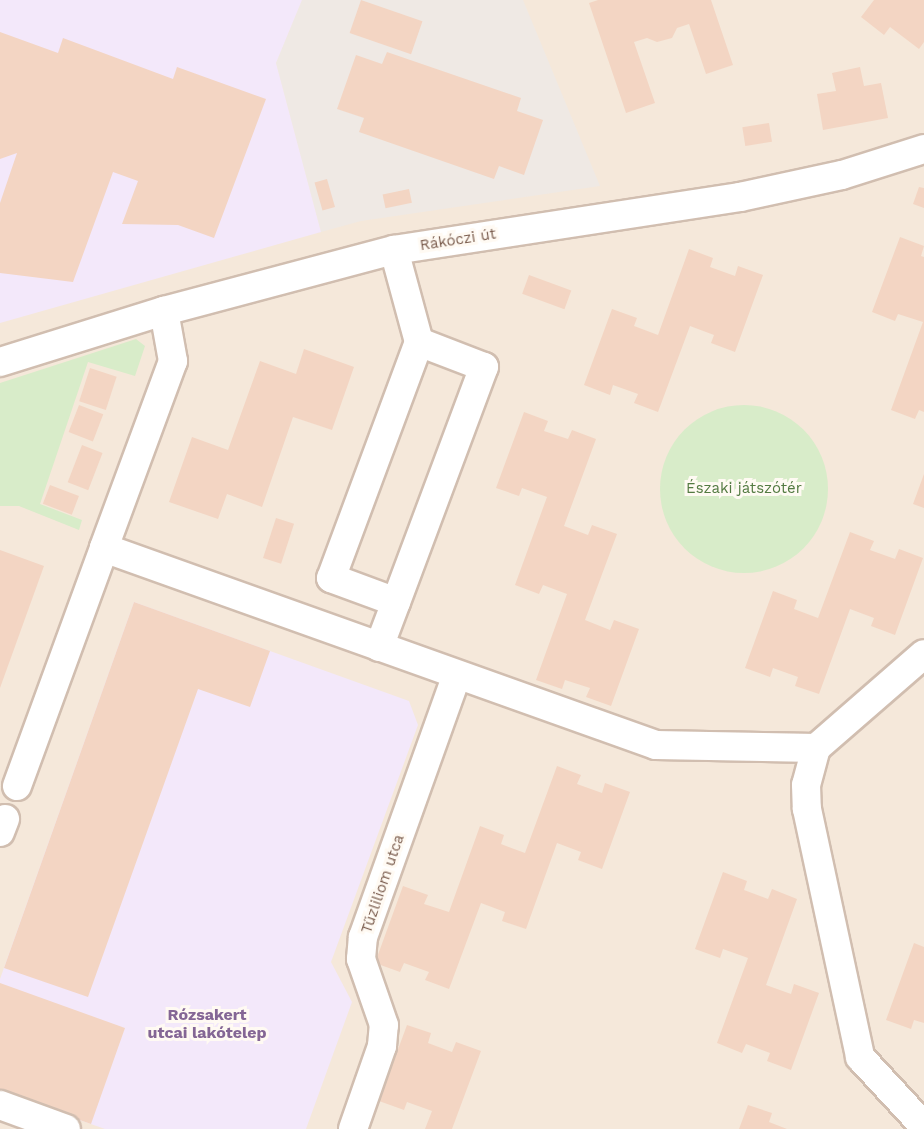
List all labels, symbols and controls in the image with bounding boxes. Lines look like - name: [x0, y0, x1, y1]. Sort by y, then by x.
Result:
- street label: Rákóczi út: [419, 225, 497, 255]
- park label: Északi játszótér: [686, 480, 802, 498]
- street label: Tűzliliom utca: [358, 832, 408, 936]
- district label: Rózsakert utcai lakótelep: [148, 1005, 266, 1043]

